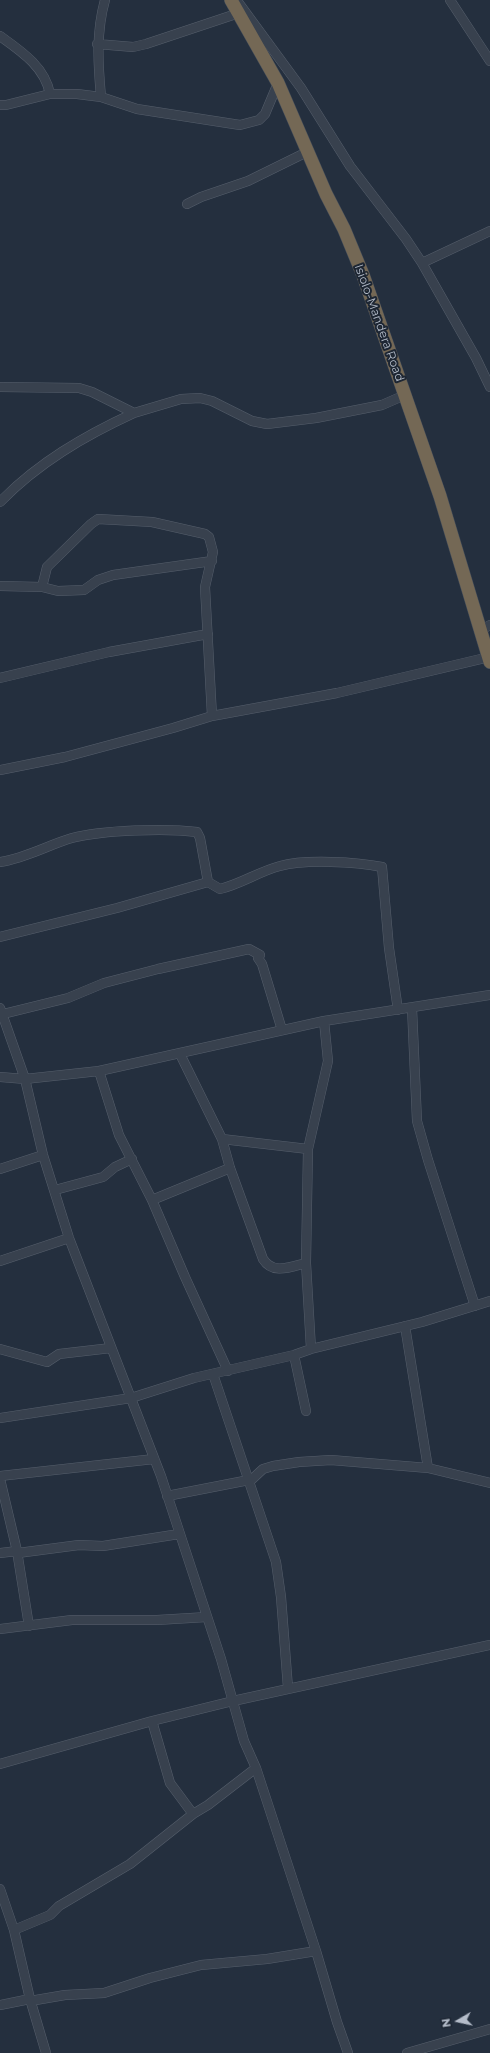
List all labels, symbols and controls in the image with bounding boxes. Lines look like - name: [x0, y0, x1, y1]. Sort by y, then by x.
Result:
- street label: Isiolo-Mandera Road: [351, 262, 407, 384]
- north arrow: [438, 2001, 478, 2041]
- text: N: [439, 2017, 454, 2028]

